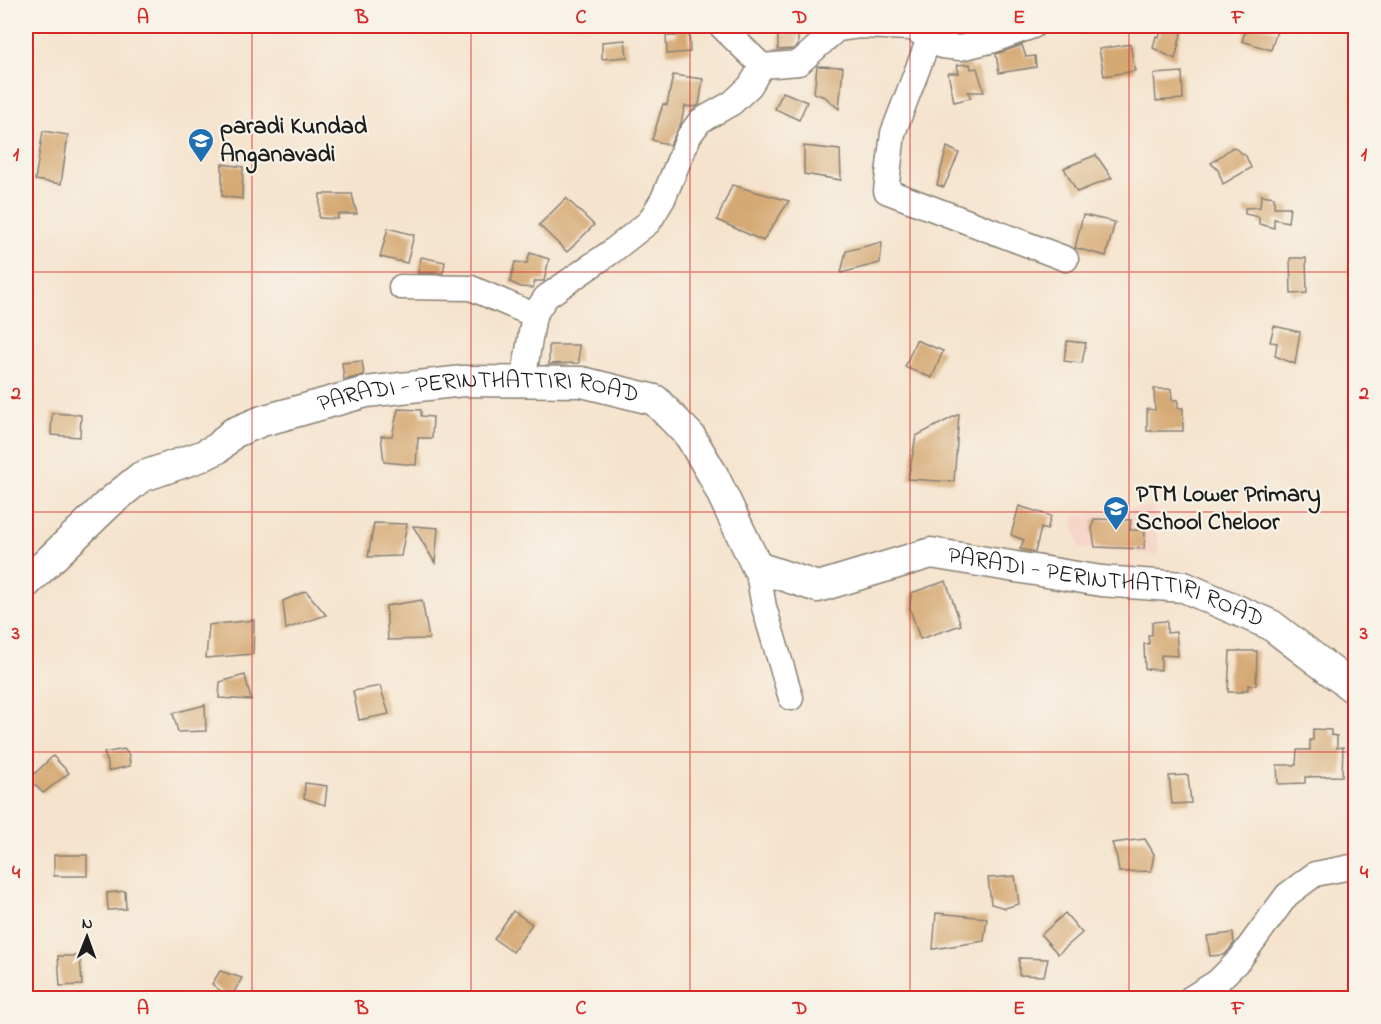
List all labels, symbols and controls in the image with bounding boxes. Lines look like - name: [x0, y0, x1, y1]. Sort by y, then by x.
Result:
- text: A: [137, 4, 149, 33]
- text: B: [354, 4, 369, 33]
- text: C: [576, 4, 587, 33]
- text: D: [792, 4, 807, 33]
- text: E: [1013, 4, 1025, 33]
- text: F: [1231, 4, 1245, 33]
- place label: paradi Kundad Anganavadi: [220, 110, 368, 174]
- school or university icon: paradi Kundad Anganavadi: [186, 126, 216, 164]
- text: 1: [13, 141, 20, 170]
- text: 1: [1361, 141, 1368, 170]
- street label: PARADI - PERINTHATTIRI ROAD: [314, 363, 642, 422]
- text: 2: [10, 380, 21, 409]
- text: 2: [1358, 380, 1369, 409]
- place label: PTM Lower Primary School Cheloor: [1136, 478, 1321, 541]
- school or university icon: PTM Lower Primary School Cheloor: [1101, 494, 1131, 532]
- street label: PARADI - PERINTHATTIRI ROAD: [945, 538, 1269, 637]
- text: 3: [11, 620, 20, 649]
- text: 3: [1359, 620, 1368, 649]
- text: 4: [12, 859, 21, 888]
- text: 4: [1360, 859, 1369, 888]
- north arrow: [57, 907, 117, 967]
- text: N: [82, 912, 93, 936]
- text: A: [137, 995, 149, 1024]
- text: B: [354, 995, 369, 1024]
- text: C: [576, 995, 587, 1024]
- text: D: [792, 995, 807, 1024]
- text: E: [1013, 995, 1025, 1024]
- text: F: [1231, 995, 1245, 1024]

